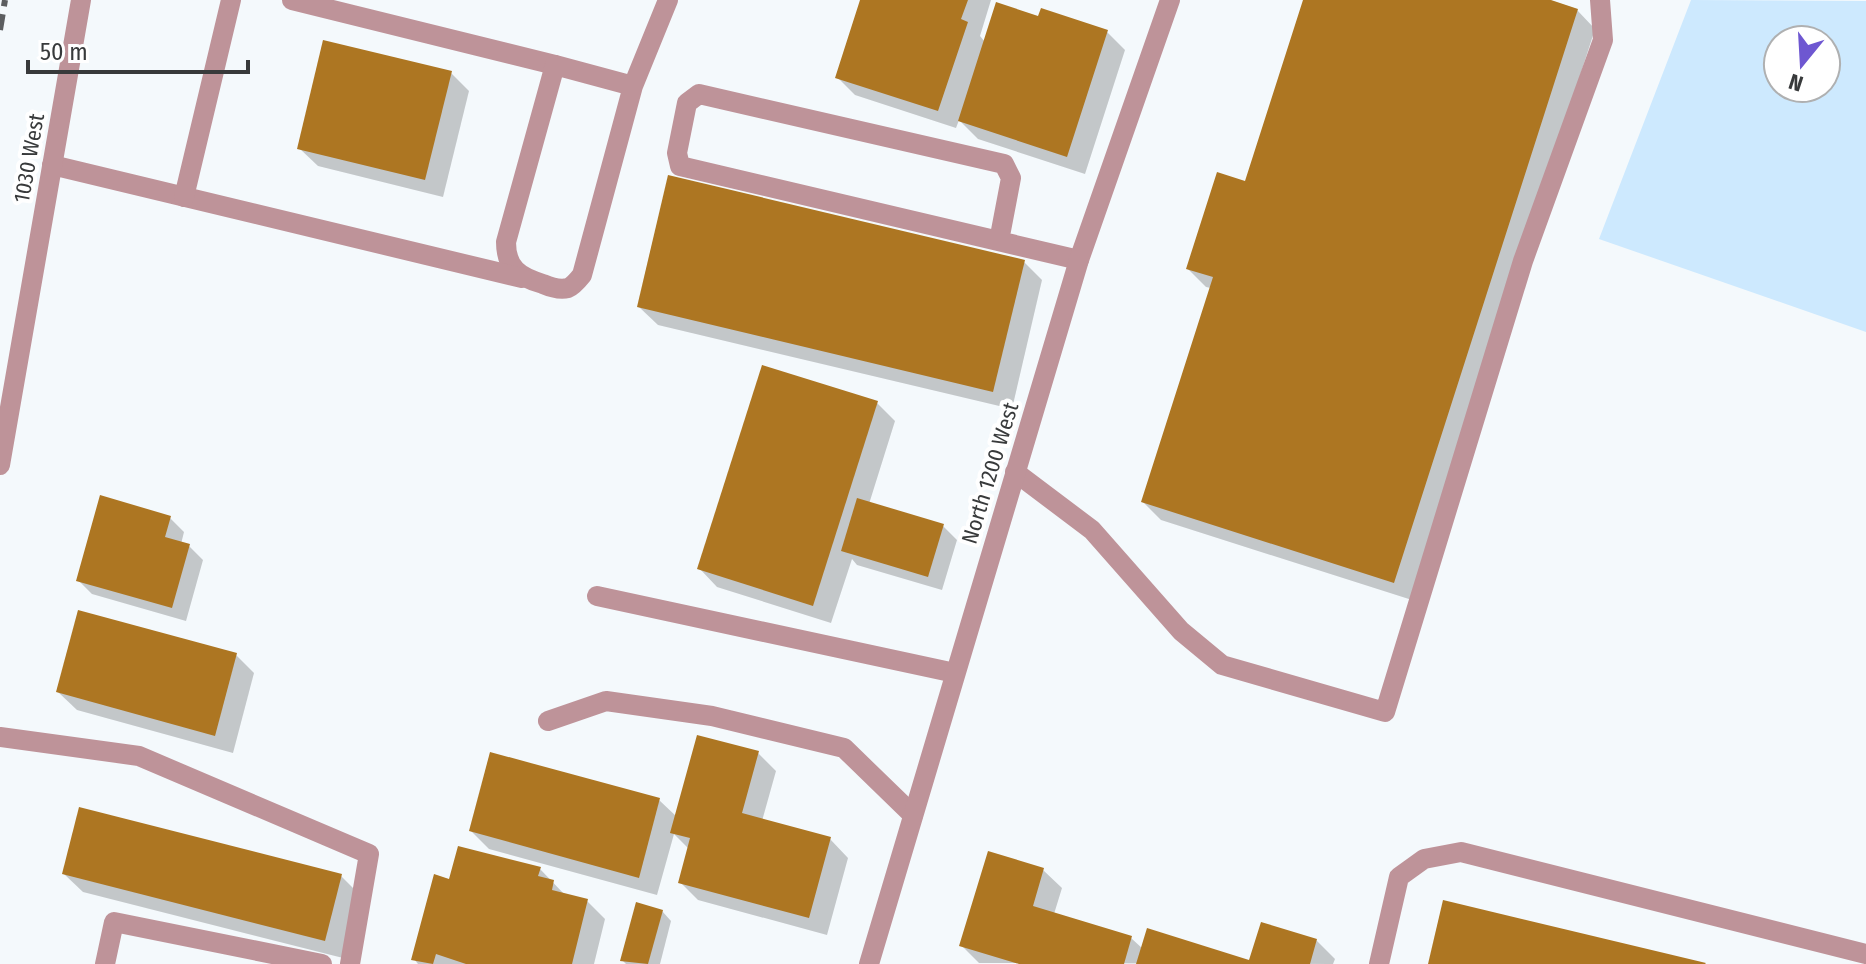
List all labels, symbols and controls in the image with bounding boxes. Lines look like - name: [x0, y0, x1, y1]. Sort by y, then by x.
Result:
- scale bar: [28, 24, 248, 74]
- north arrow: [1762, 24, 1842, 104]
- text: 50 m: [40, 38, 88, 66]
- text: N: [1786, 68, 1806, 97]
- street label: 1030 West: [8, 111, 50, 205]
- street label: North 1200 West: [956, 398, 1025, 547]

